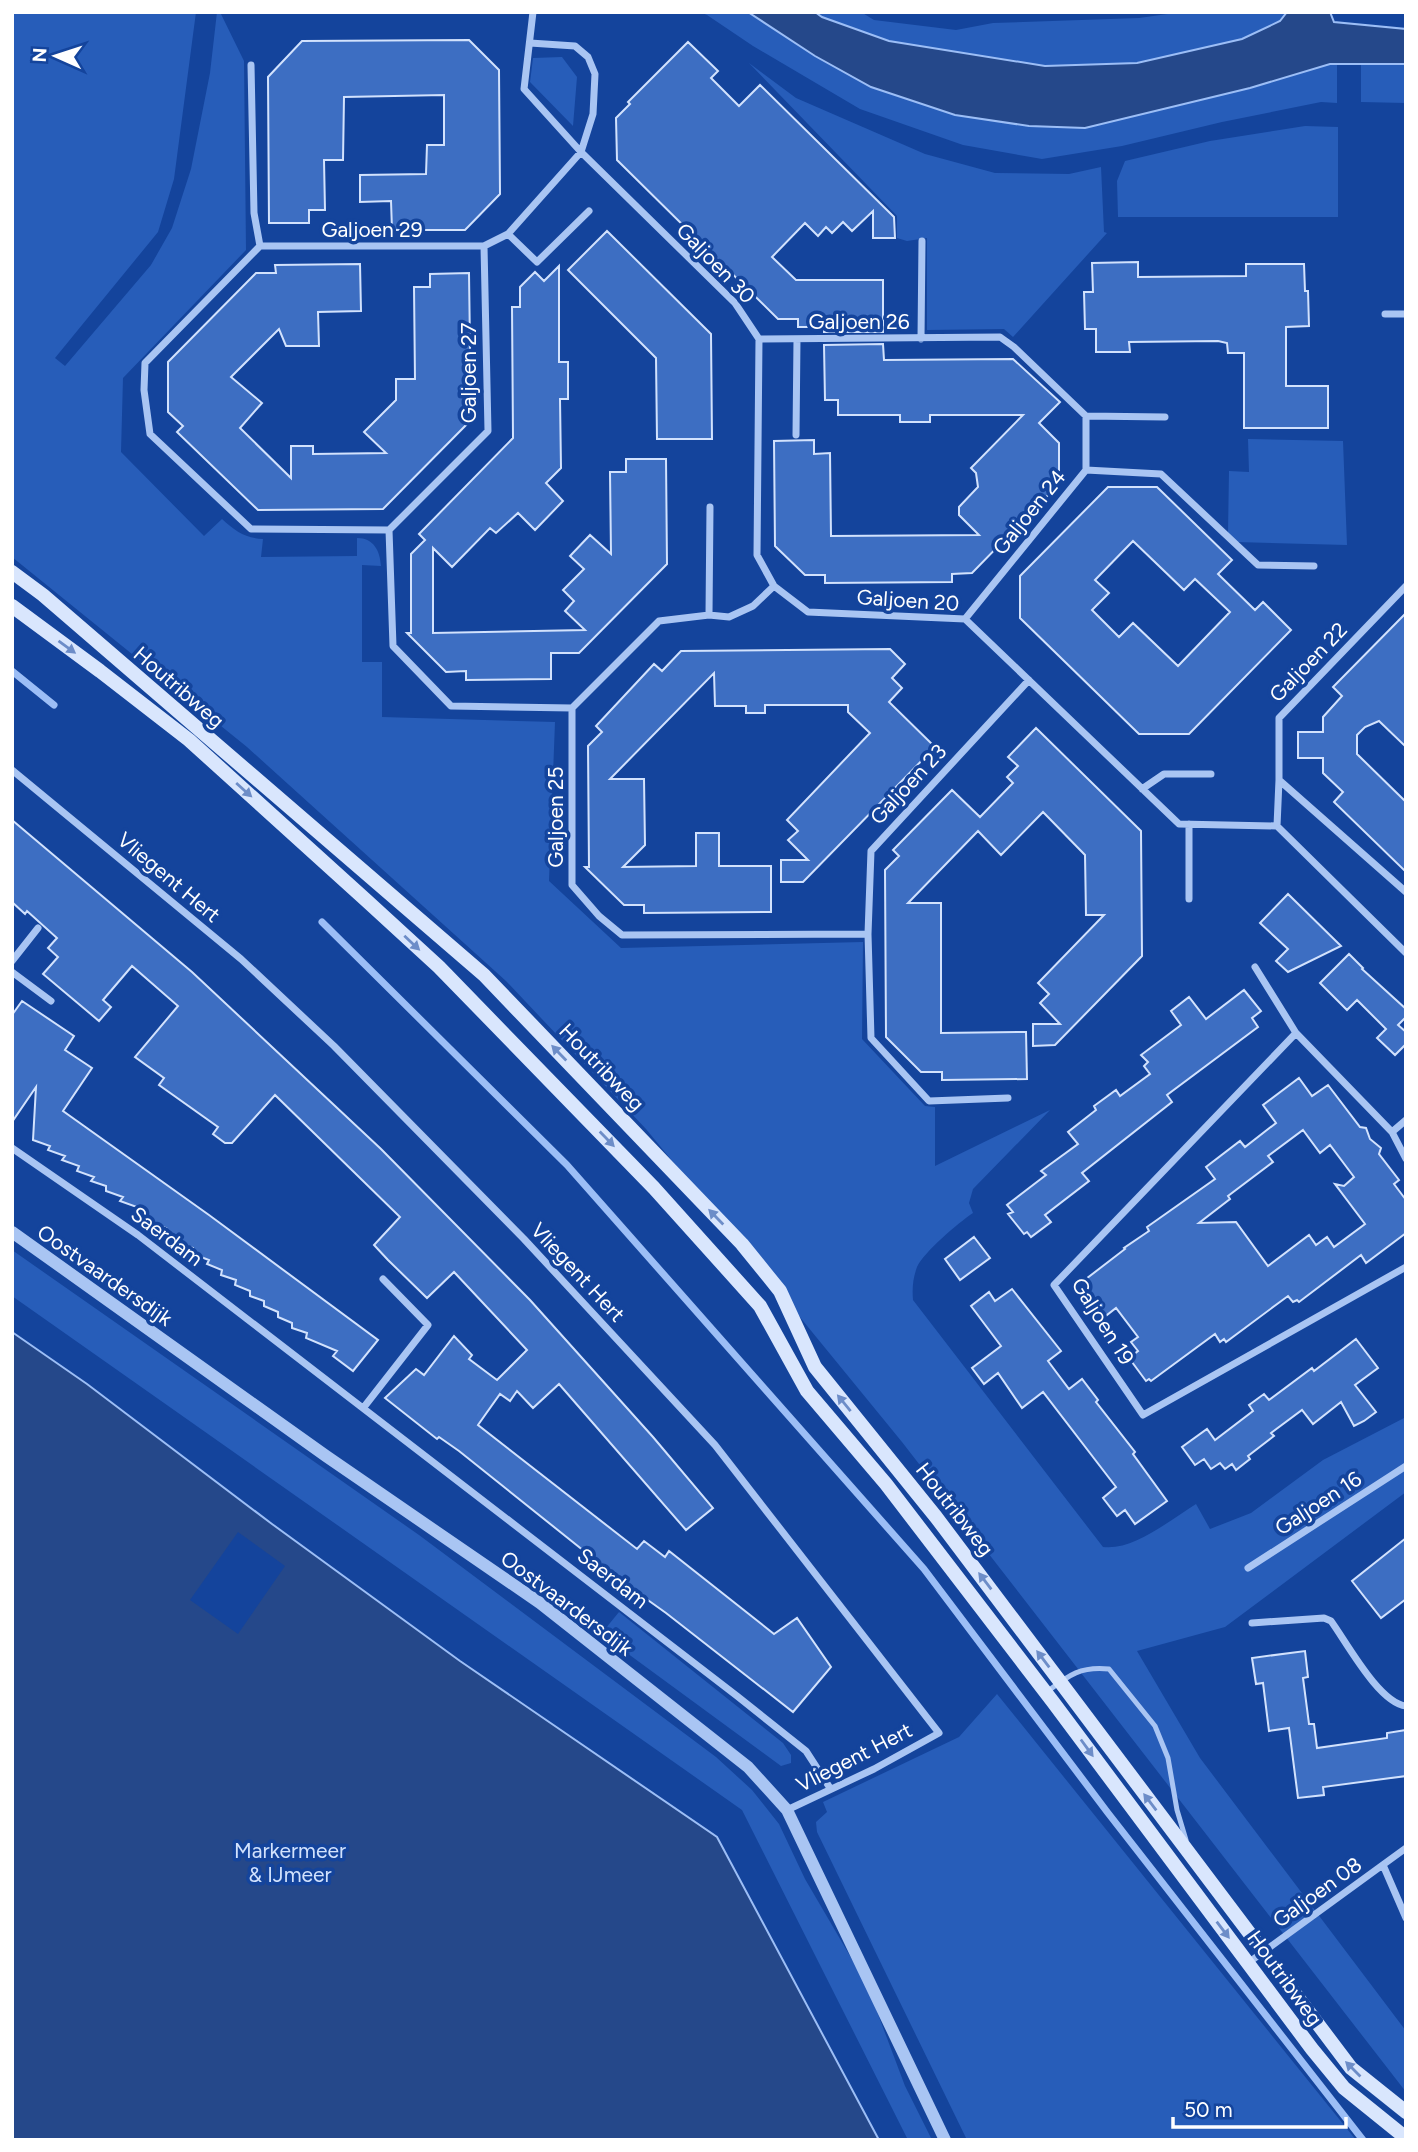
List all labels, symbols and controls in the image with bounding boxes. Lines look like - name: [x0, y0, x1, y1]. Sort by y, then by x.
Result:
- north arrow: [21, 21, 91, 91]
- text: N: [28, 47, 51, 63]
- street label: Galjoen 29: [321, 217, 423, 242]
- street label: Galjoen 30: [671, 217, 761, 309]
- street label: Galjoen 26: [808, 309, 910, 334]
- street label: Galjoen 27: [456, 323, 481, 423]
- street label: Galjoen 24: [987, 464, 1071, 560]
- street label: Galjoen 20: [856, 584, 960, 616]
- street label: Galjoen 22: [1264, 617, 1352, 707]
- one-way arrow: [58, 640, 76, 654]
- street label: Houtribweg: [129, 641, 229, 733]
- street label: Galjoen 23: [865, 739, 951, 829]
- street label: Galjoen 25: [543, 766, 568, 868]
- one-way arrow: [235, 782, 253, 798]
- street label: Vliegent Hert: [113, 827, 226, 927]
- one-way arrow: [403, 934, 420, 950]
- street label: Houtribweg: [554, 1018, 650, 1116]
- one-way arrow: [551, 1045, 567, 1062]
- one-way arrow: [598, 1131, 615, 1148]
- street label: Saerdam: [126, 1201, 208, 1271]
- one-way arrow: [709, 1209, 725, 1226]
- street label: Vliegent Hert: [526, 1217, 630, 1327]
- street label: Oostvaardersdijk: [33, 1219, 178, 1331]
- street label: Galjoen 19: [1066, 1273, 1140, 1369]
- one-way arrow: [837, 1394, 852, 1411]
- street label: Houtribweg: [911, 1457, 999, 1561]
- street label: Galjoen 16: [1270, 1466, 1366, 1540]
- street label: Saerdam: [573, 1543, 653, 1613]
- street label: Oostvaardersdijk: [496, 1545, 639, 1661]
- one-way arrow: [977, 1573, 992, 1591]
- one-way arrow: [1036, 1650, 1050, 1668]
- street label: Vliegent Hert: [792, 1717, 916, 1797]
- one-way arrow: [1079, 1739, 1093, 1757]
- one-way arrow: [1144, 1793, 1158, 1811]
- park label: Markermeer & IJmeer: [234, 1838, 346, 1887]
- street label: Galjoen 08: [1268, 1851, 1366, 1933]
- one-way arrow: [1216, 1921, 1230, 1939]
- street label: Houtribweg: [1242, 1925, 1328, 2031]
- one-way arrow: [1345, 2060, 1362, 2077]
- scale bar: [1173, 2086, 1346, 2130]
- text: 50 m: [1184, 2097, 1233, 2122]

